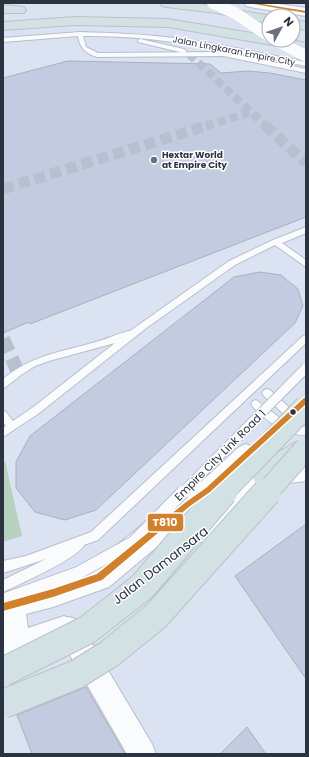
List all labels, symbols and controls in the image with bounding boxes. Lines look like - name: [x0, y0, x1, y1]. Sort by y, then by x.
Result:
- north arrow: [261, 8, 301, 48]
- text: N: [280, 13, 297, 30]
- street label: Jalan Lingkaran Empire City: [172, 33, 296, 69]
- place label: Hextar World at Empire City: [162, 149, 227, 171]
- marker: Hextar World at Empire City: [149, 155, 159, 165]
- street label: Empire City Link Road 1: [171, 406, 269, 504]
- unlabelled marker: [288, 407, 298, 417]
- line badge: T810: [147, 513, 184, 532]
- text: T810: [153, 514, 177, 530]
- street label: Jalan Damansara: [108, 522, 212, 609]

